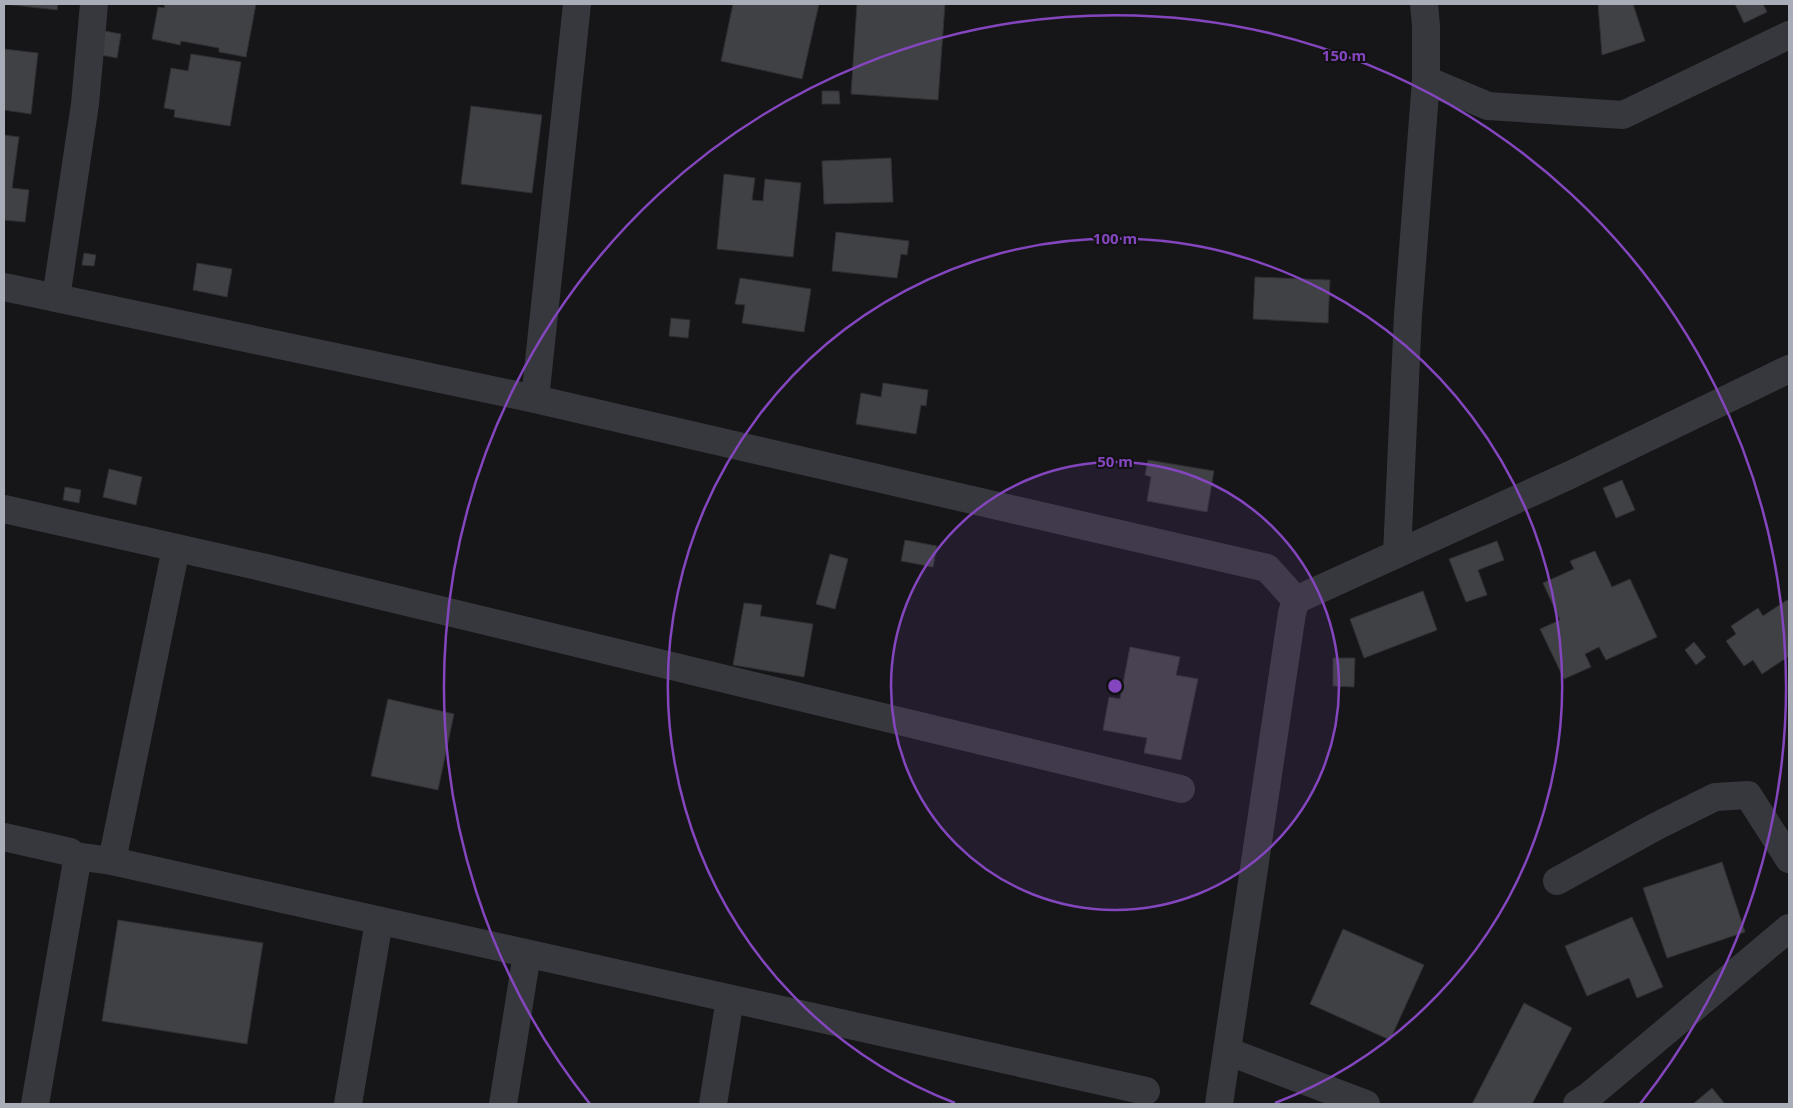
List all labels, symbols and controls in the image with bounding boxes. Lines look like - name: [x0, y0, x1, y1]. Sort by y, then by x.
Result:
- text: 150 m: [1322, 45, 1366, 65]
- text: 100 m: [1093, 228, 1137, 248]
- text: 50 m: [1097, 451, 1133, 471]
- centre of rings: [1106, 677, 1124, 695]

